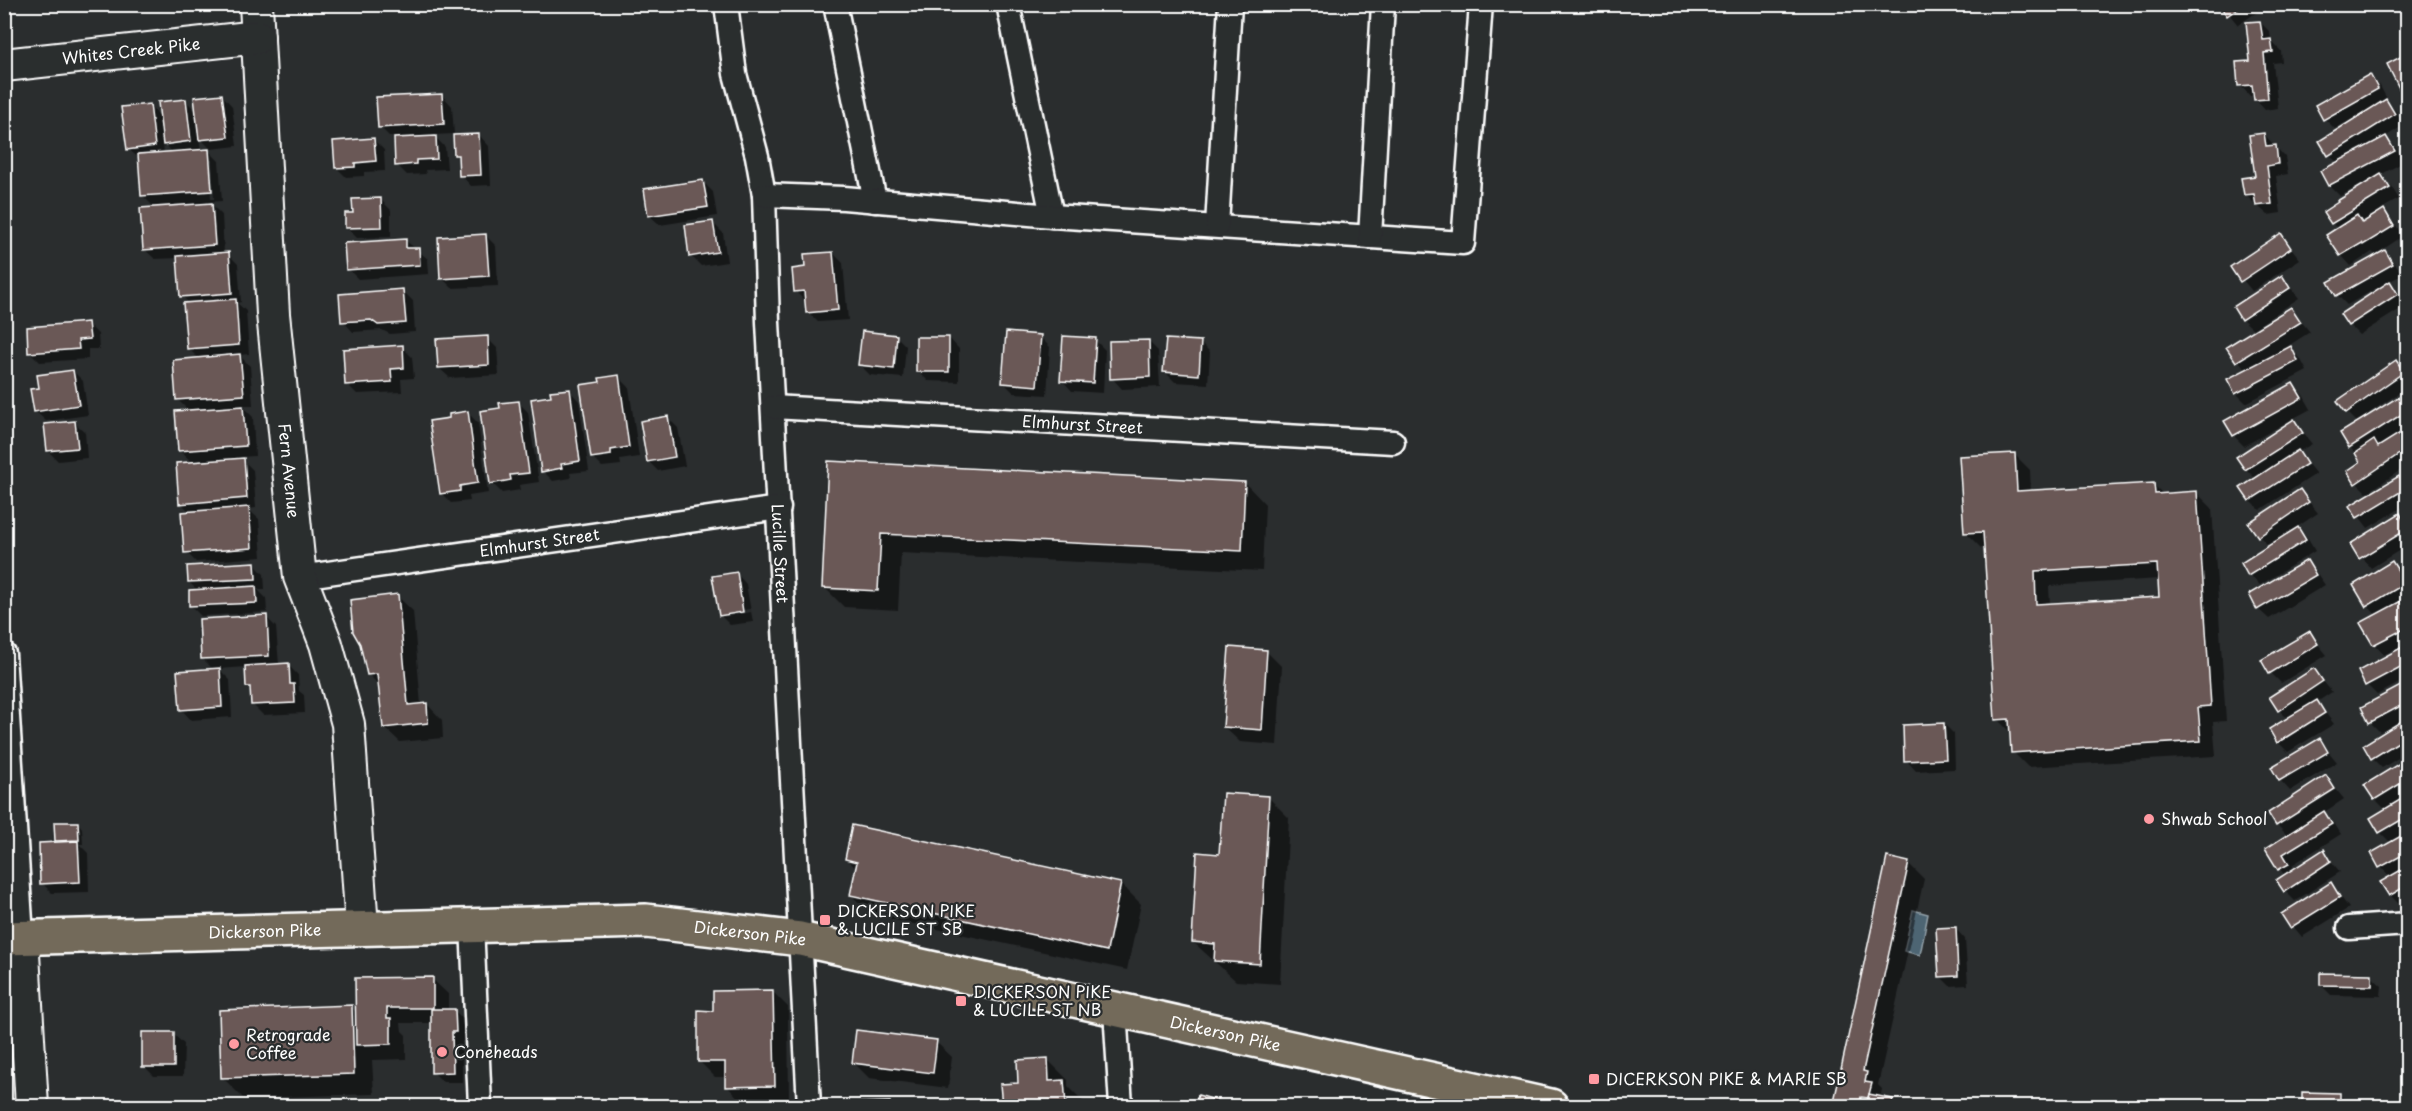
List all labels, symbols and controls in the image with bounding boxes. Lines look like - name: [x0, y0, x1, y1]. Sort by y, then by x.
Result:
- street label: Whites Creek Pike: [61, 30, 201, 69]
- street label: Elmhurst Street: [1022, 408, 1144, 439]
- street label: Fern Avenue: [273, 422, 307, 519]
- street label: Lucille Street: [767, 503, 796, 604]
- street label: Elmhurst Street: [478, 521, 601, 562]
- place label: Shwab School: [2161, 806, 2267, 830]
- marker: Shwab School: [2142, 812, 2156, 826]
- place label: DICKERSON PIKE & LUCILE ST SB: [837, 898, 975, 940]
- marker: DICKERSON PIKE & LUCILE ST SB: [818, 913, 832, 927]
- street label: Dickerson Pike: [693, 914, 809, 951]
- street label: Dickerson Pike: [208, 917, 322, 944]
- place label: DICKERSON PIKE & LUCILE ST NB: [973, 979, 1111, 1021]
- marker: DICKERSON PIKE & LUCILE ST NB: [954, 994, 968, 1008]
- street label: Dickerson Pike: [1168, 1009, 1283, 1057]
- place label: Retrograde Coffee: [246, 1022, 330, 1064]
- marker: Retrograde Coffee: [227, 1037, 241, 1051]
- place label: Coneheads: [454, 1039, 538, 1063]
- marker: Coneheads: [435, 1045, 449, 1059]
- place label: DICERKSON PIKE & MARIE SB: [1606, 1066, 1846, 1090]
- marker: DICERKSON PIKE & MARIE SB: [1587, 1072, 1601, 1086]

